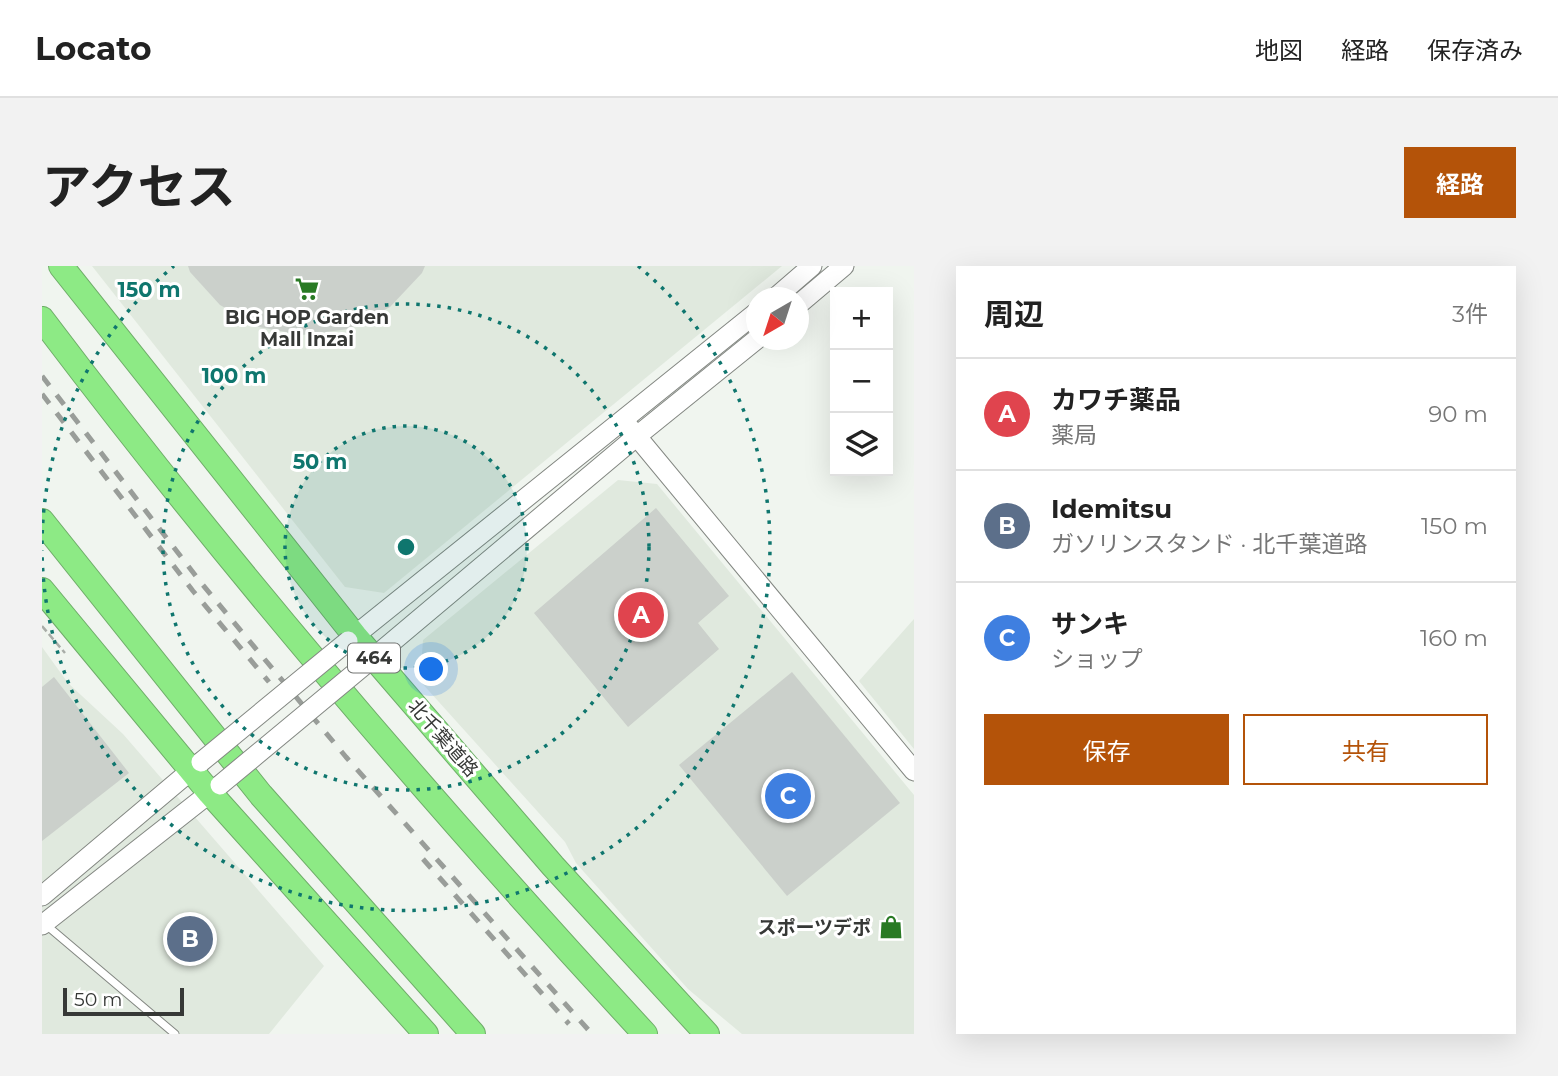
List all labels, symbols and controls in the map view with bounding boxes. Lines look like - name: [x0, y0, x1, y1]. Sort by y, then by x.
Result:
- text: Locato: [35, 28, 152, 68]
- text: 地図: [1255, 36, 1303, 65]
- text: 経路: [1341, 36, 1389, 65]
- text: 保存済み: [1427, 36, 1523, 65]
- button: 経路: [1404, 147, 1516, 218]
- text: アクセス: [42, 157, 236, 216]
- supermarket icon: BIG HOP Garden Mall Inzai: [293, 275, 321, 303]
- text: 150 m: [118, 277, 180, 302]
- north arrow: [746, 287, 809, 350]
- map controls: [830, 287, 893, 476]
- button: +: [830, 287, 893, 350]
- text: 周辺: [984, 296, 1044, 333]
- text: 3件: [1452, 300, 1488, 328]
- place label: BIG HOP Garden Mall Inzai: [225, 306, 389, 351]
- button: −: [830, 350, 893, 413]
- text: 100 m: [202, 363, 266, 388]
- text: カワチ薬品: [1051, 384, 1181, 416]
- text: A: [998, 400, 1016, 428]
- text: 90 m: [1428, 400, 1488, 428]
- button: layers: [830, 413, 893, 476]
- text: 薬局: [1051, 421, 1097, 449]
- text: 50 m: [293, 449, 347, 474]
- text: Idemitsu: [1051, 493, 1172, 525]
- text: B: [998, 512, 1016, 540]
- text: 150 m: [1421, 512, 1488, 540]
- text: ガソリンスタンド · 北千葉道路: [1051, 530, 1367, 558]
- centre of rings: [394, 535, 418, 559]
- pin: A: [618, 589, 664, 641]
- text: サンキ: [1051, 608, 1129, 640]
- text: C: [999, 624, 1015, 652]
- text: 160 m: [1420, 624, 1488, 652]
- road number: 464: [348, 644, 400, 672]
- text: ショップ: [1051, 645, 1143, 673]
- your location: [414, 652, 448, 686]
- street label: 北千葉道路: [403, 695, 483, 781]
- button: 保存: [984, 714, 1229, 785]
- button: 共有: [1243, 714, 1488, 785]
- pin: C: [765, 770, 811, 822]
- pin: B: [167, 913, 213, 965]
- shop icon: スポーツデポ: [877, 913, 905, 941]
- place label: スポーツデポ: [757, 916, 871, 939]
- scale bar: [63, 985, 184, 1017]
- text: 50 m: [74, 988, 122, 1011]

